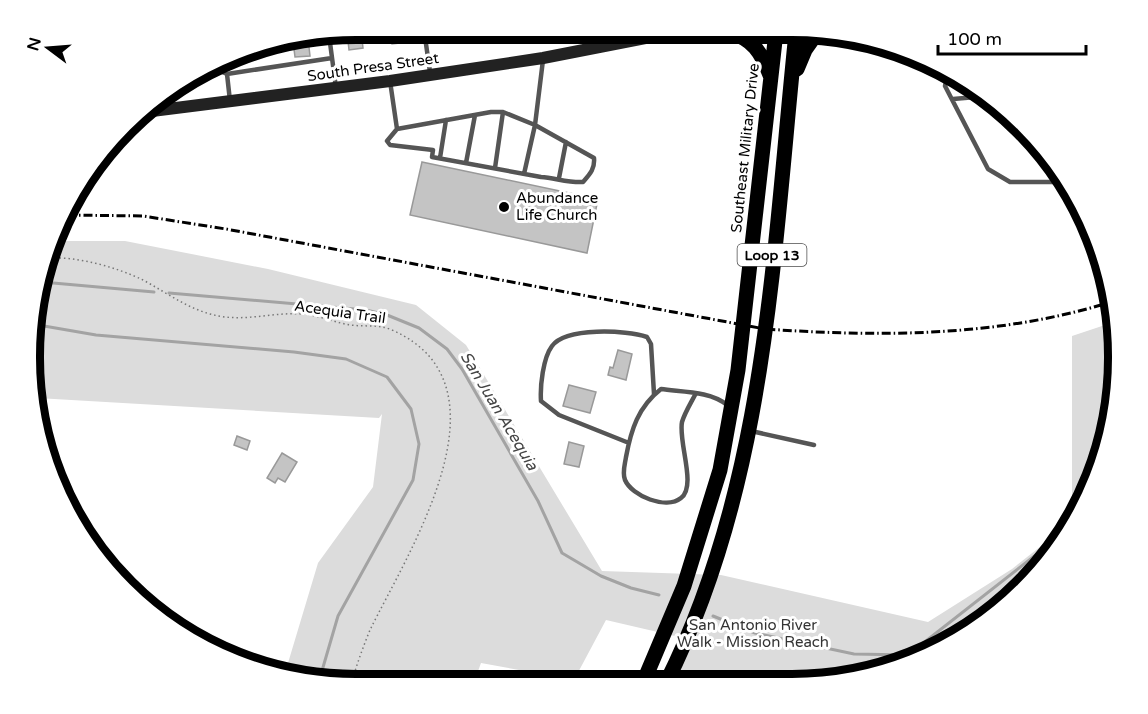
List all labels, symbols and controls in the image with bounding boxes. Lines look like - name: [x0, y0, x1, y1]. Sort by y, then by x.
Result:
- north arrow: [18, 18, 78, 78]
- scale bar: [938, 18, 1086, 56]
- text: 100 m: [947, 28, 1002, 50]
- text: N: [23, 35, 46, 53]
- street label: South Presa Street: [306, 49, 440, 85]
- street label: Southeast Military Drive: [727, 62, 763, 234]
- place label: Abundance Life Church: [516, 189, 598, 224]
- marker: Abundance Life Church: [497, 200, 511, 214]
- road number: Loop 13: [738, 244, 806, 266]
- street label: Acequia Trail: [293, 297, 387, 327]
- water label: San Juan Acequia: [456, 348, 543, 475]
- park label: San Antonio River Walk - Mission Reach: [677, 616, 829, 651]

